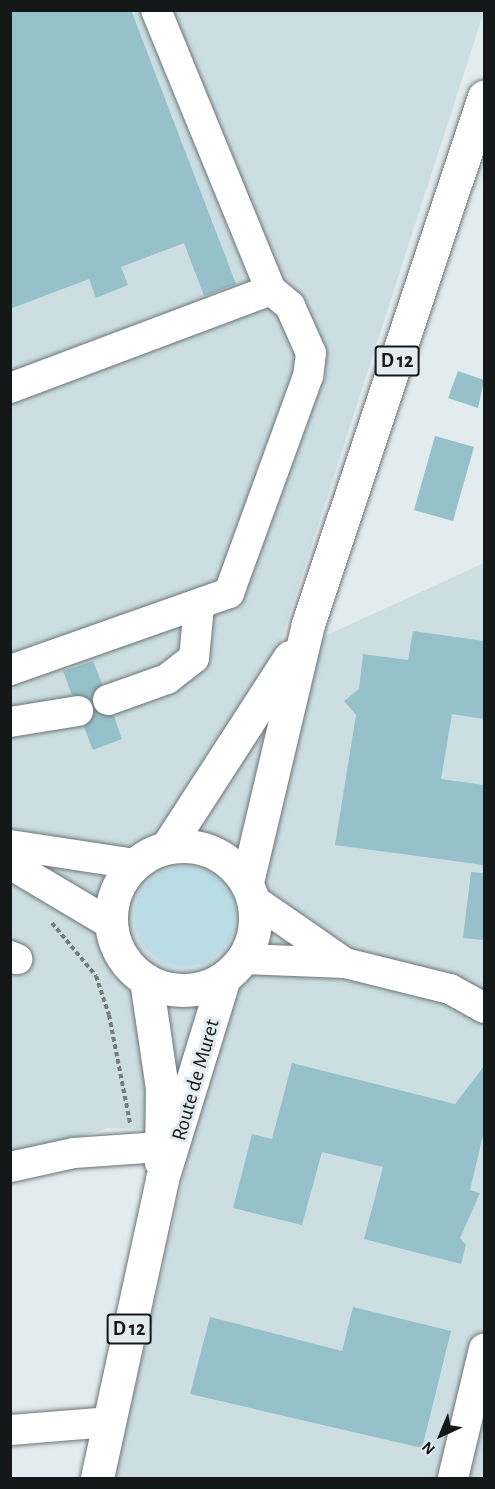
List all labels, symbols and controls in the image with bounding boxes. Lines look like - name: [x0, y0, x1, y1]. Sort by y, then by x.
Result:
- road number: D 12: [374, 344, 420, 378]
- street label: Route de Muret: [167, 1016, 225, 1144]
- road number: D 12: [106, 1312, 152, 1346]
- north arrow: [411, 1405, 471, 1465]
- text: N: [419, 1438, 438, 1458]

